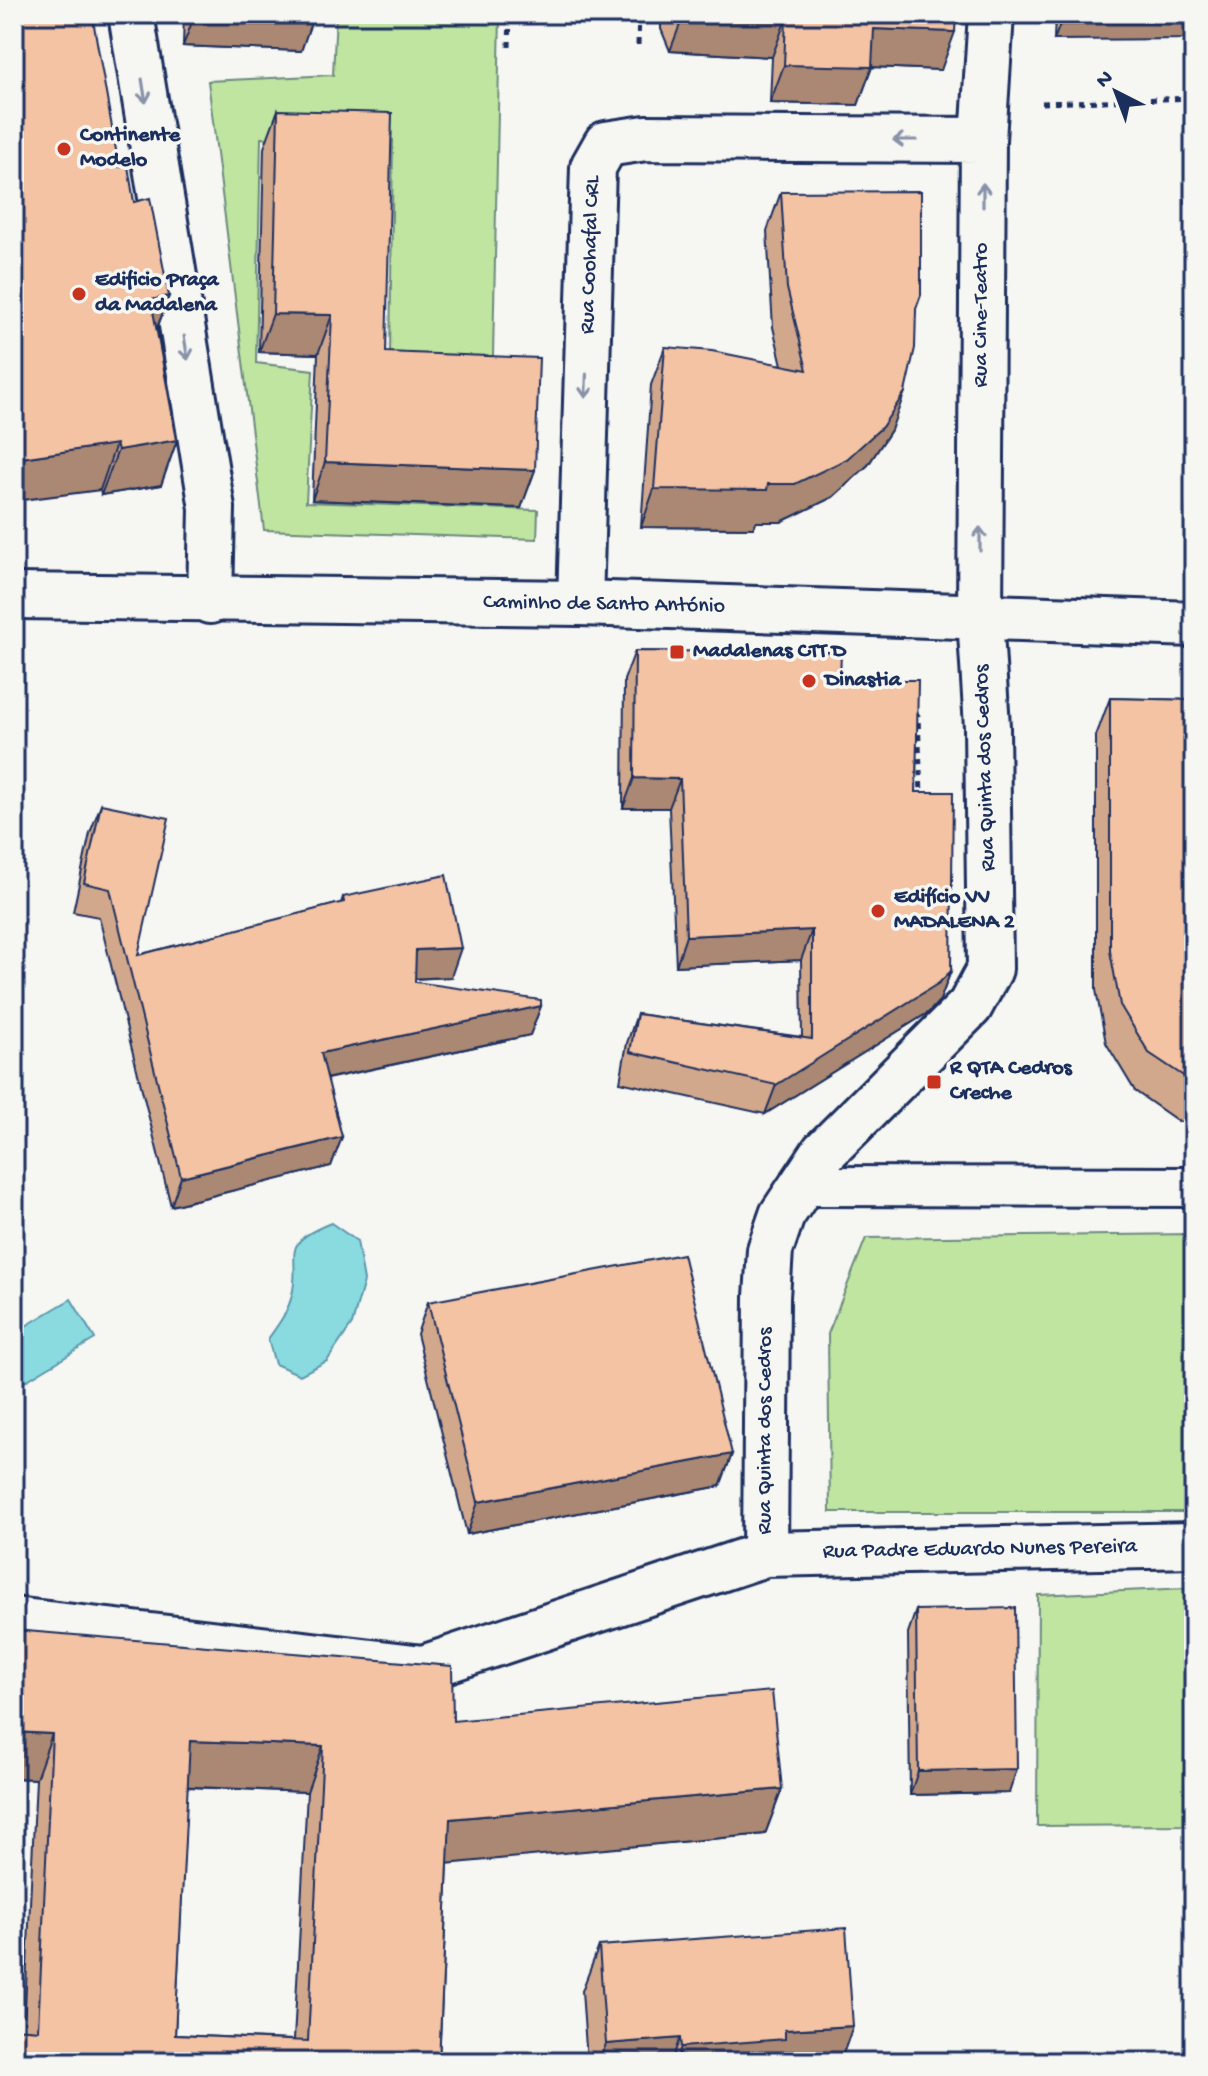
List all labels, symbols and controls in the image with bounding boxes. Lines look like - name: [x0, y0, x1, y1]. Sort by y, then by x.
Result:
- north arrow: [1076, 52, 1156, 132]
- text: N: [1091, 66, 1119, 95]
- one-way arrow: [137, 78, 152, 103]
- place label: Continente Modelo: [79, 123, 181, 174]
- one-way arrow: [892, 132, 919, 148]
- marker: Continente Modelo: [55, 140, 73, 158]
- street label: Rua Coohafal CRL: [575, 174, 607, 335]
- one-way arrow: [975, 182, 991, 209]
- street label: Rua Cine-Teatro: [969, 243, 995, 387]
- place label: Edificio Praça da Madalena: [95, 268, 220, 319]
- marker: Edificio Praça da Madalena: [70, 285, 88, 303]
- one-way arrow: [179, 334, 194, 360]
- one-way arrow: [579, 372, 594, 399]
- one-way arrow: [972, 526, 988, 553]
- street label: Caminho de Santo António: [483, 590, 725, 620]
- place label: Madalenas CTT D: [693, 639, 847, 665]
- marker: Madalenas CTT D: [668, 643, 686, 661]
- street label: Rua Quinta dos Cedros: [969, 663, 1003, 872]
- place label: Dinastia: [823, 668, 903, 694]
- marker: Dinastia: [800, 672, 818, 690]
- place label: Edifício VV MADALENA 2: [894, 885, 1015, 936]
- marker: Edifício VV MADALENA 2: [869, 902, 887, 920]
- place label: R QTA Cedros Creche: [949, 1056, 1074, 1107]
- marker: R QTA Cedros Creche: [925, 1073, 943, 1091]
- street label: Rua Quinta dos Cedros: [753, 1327, 779, 1535]
- street label: Rua Padre Eduardo Nunes Pereira: [823, 1534, 1138, 1566]

